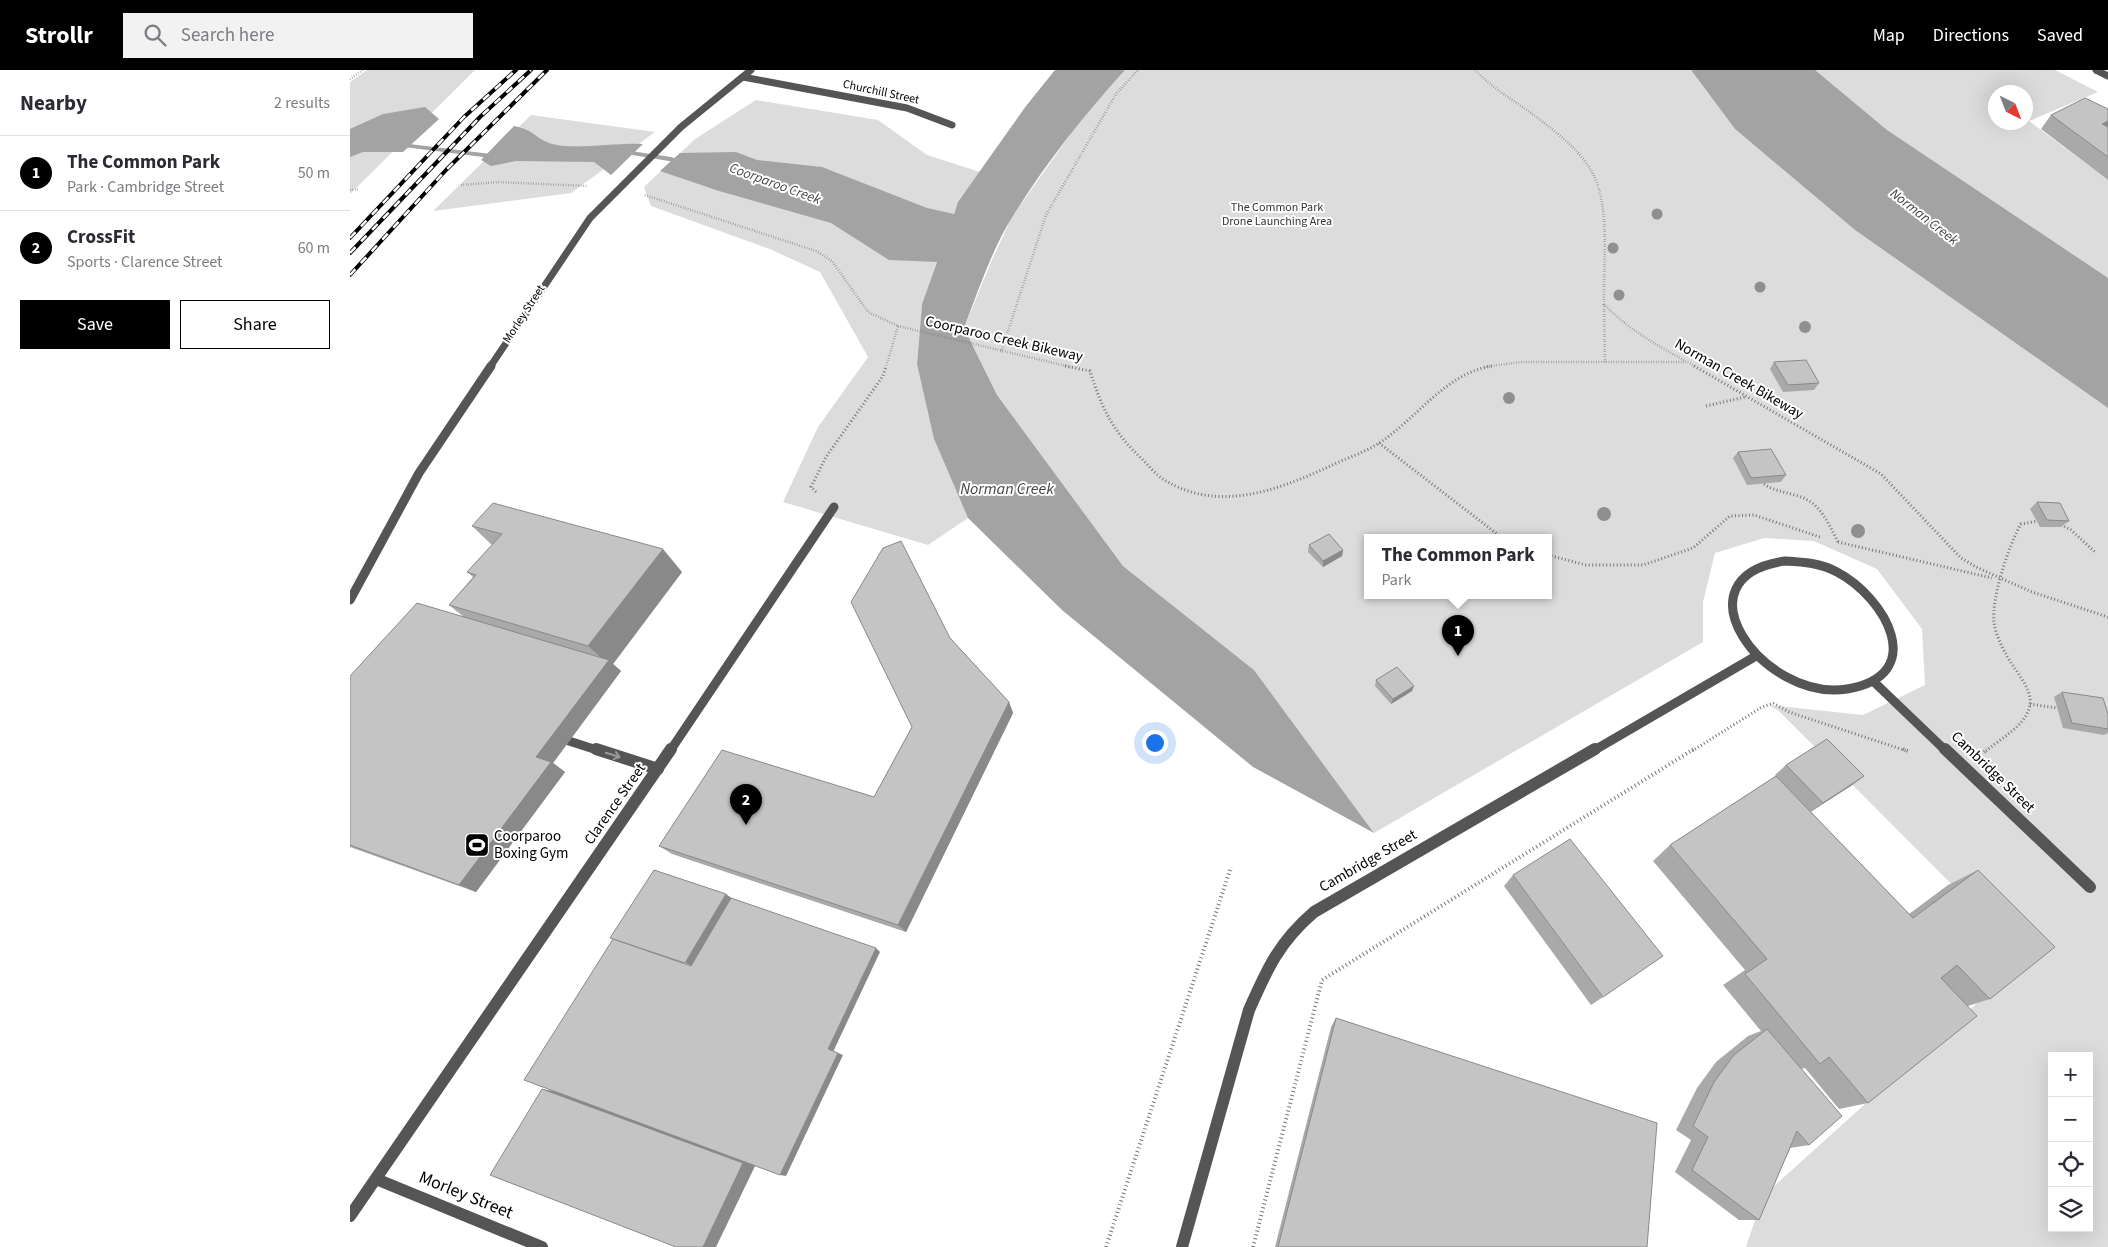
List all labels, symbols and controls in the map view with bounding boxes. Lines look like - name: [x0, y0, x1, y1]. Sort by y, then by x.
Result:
- search box: [123, 13, 473, 58]
- text: Strollr: [25, 18, 93, 53]
- icon: search: [141, 21, 169, 49]
- text: Search here: [181, 22, 274, 49]
- text: Map: [1873, 23, 1905, 48]
- text: Directions: [1933, 23, 2009, 48]
- text: Saved: [2037, 23, 2083, 48]
- street label: Churchill Street: [841, 76, 921, 108]
- north arrow: [1988, 85, 2033, 130]
- text: Nearby: [20, 88, 87, 118]
- text: 2 results: [274, 92, 330, 114]
- text: The Common Park: [67, 149, 220, 176]
- water label: Coorparoo Creek: [726, 158, 824, 210]
- text: 1: [32, 162, 40, 184]
- text: 50 m: [298, 162, 330, 184]
- text: Park · Cambridge Street: [67, 176, 224, 198]
- water label: Norman Creek: [1886, 184, 1963, 250]
- park label: The Common Park Drone Launching Area: [1222, 199, 1332, 230]
- text: CrossFit: [67, 224, 135, 251]
- text: 2: [32, 237, 40, 259]
- text: 60 m: [298, 237, 330, 259]
- text: Sports · Clarence Street: [67, 251, 223, 273]
- street label: Morley Street: [499, 281, 549, 347]
- button: Save: [20, 300, 170, 349]
- button: Share: [180, 300, 330, 349]
- street label: Coorparoo Creek Bikeway: [923, 311, 1085, 367]
- street label: Norman Creek Bikeway: [1671, 334, 1807, 424]
- water label: Norman Creek: [960, 478, 1054, 500]
- popup: [1364, 534, 1552, 599]
- text: The Common Park: [1381, 542, 1535, 569]
- text: Park: [1381, 569, 1411, 591]
- pin: 1: [1442, 615, 1474, 656]
- street label: Cambridge Street: [1946, 726, 2040, 818]
- your location: [1142, 730, 1168, 756]
- one-way arrow: [605, 751, 621, 760]
- street label: Clarence Street: [579, 759, 651, 849]
- pin: 2: [730, 784, 762, 825]
- street label: Cambridge Street: [1315, 825, 1421, 897]
- place label: Coorparoo Boxing Gym: [494, 826, 569, 864]
- sports icon: Coorparoo Boxing Gym: [464, 832, 490, 858]
- map controls: [2048, 1052, 2093, 1232]
- button: +: [2048, 1052, 2093, 1097]
- button: −: [2048, 1097, 2093, 1142]
- button: locate: [2048, 1142, 2093, 1187]
- street label: Morley Street: [415, 1165, 517, 1225]
- button: layers: [2048, 1187, 2093, 1232]

